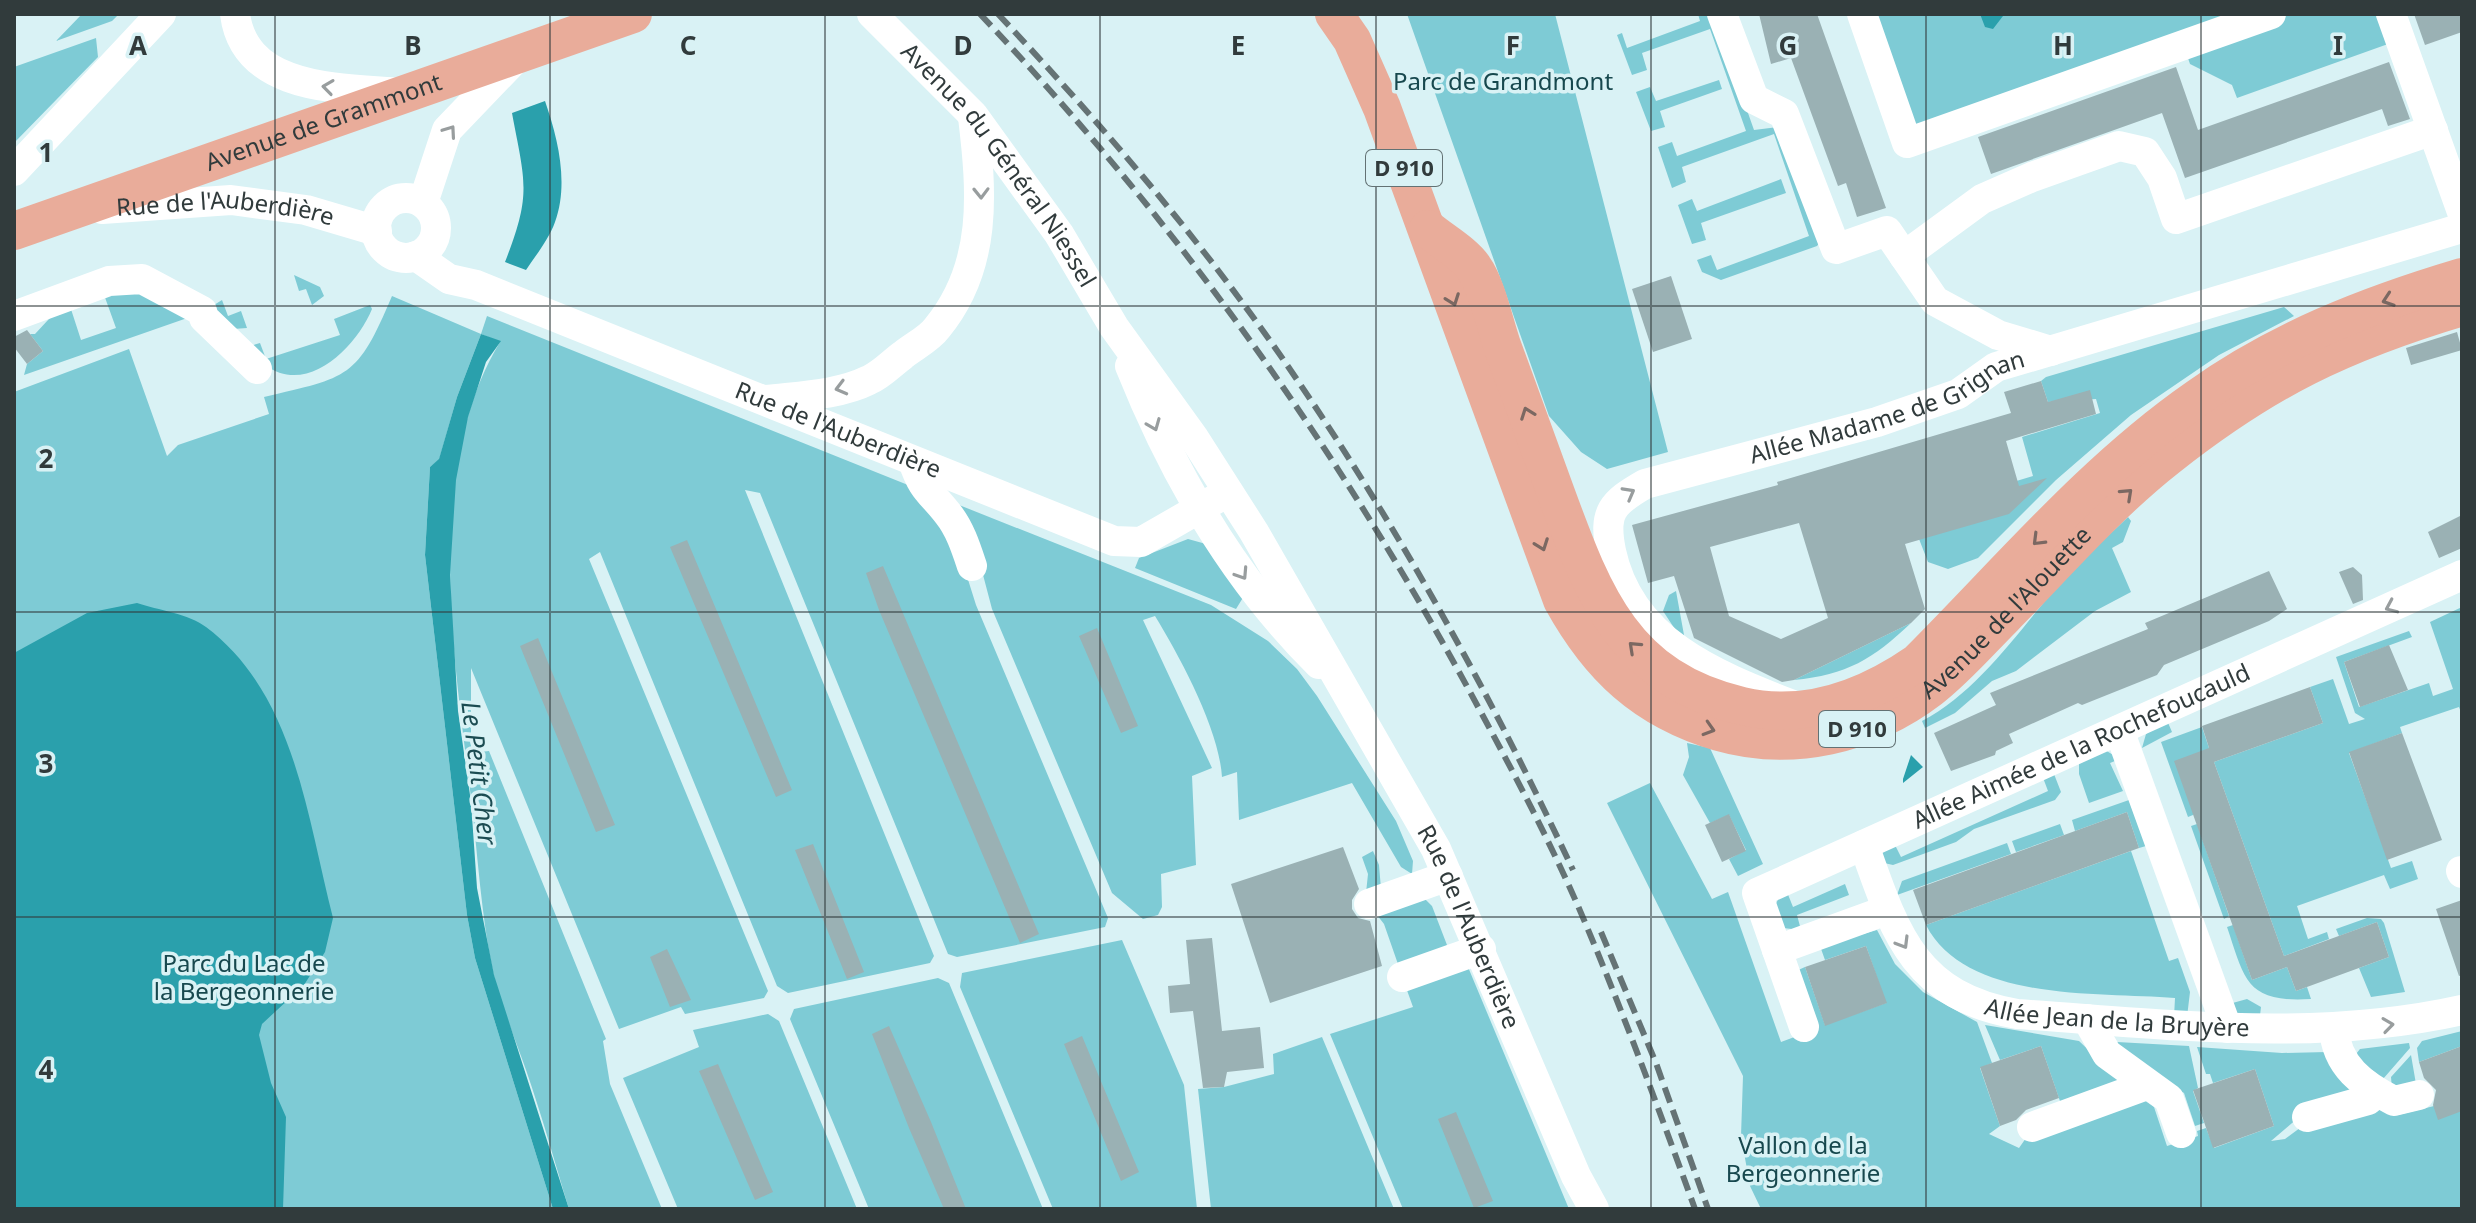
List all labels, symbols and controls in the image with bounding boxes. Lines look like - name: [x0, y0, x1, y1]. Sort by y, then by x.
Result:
- text: A: [129, 27, 147, 63]
- text: B: [404, 27, 422, 63]
- text: C: [680, 27, 696, 63]
- text: D: [953, 27, 973, 63]
- text: E: [1231, 27, 1245, 63]
- text: F: [1506, 27, 1520, 63]
- text: G: [1779, 27, 1797, 63]
- text: H: [2053, 27, 2073, 63]
- text: I: [2333, 27, 2343, 63]
- street label: Avenue du Général Niessel: [895, 35, 1105, 293]
- street label: Avenue de Grammont: [200, 64, 446, 178]
- park label: Parc de Grandmont: [1393, 64, 1613, 97]
- one-way arrow: [321, 79, 335, 96]
- one-way arrow: [440, 125, 455, 140]
- text: 1: [39, 134, 53, 170]
- road number: D 910: [1366, 150, 1442, 186]
- street label: Rue de l'Auberdière: [115, 181, 339, 233]
- one-way arrow: [972, 187, 990, 200]
- one-way arrow: [2381, 290, 2395, 306]
- one-way arrow: [1443, 293, 1460, 307]
- street label: Allée Madame de Grignan: [1745, 341, 2028, 470]
- street label: Rue de l'Auberdière: [731, 373, 947, 485]
- one-way arrow: [835, 378, 848, 395]
- one-way arrow: [1520, 406, 1537, 420]
- one-way arrow: [1144, 417, 1160, 431]
- text: 2: [39, 440, 54, 476]
- one-way arrow: [1621, 487, 1635, 503]
- one-way arrow: [2117, 489, 2132, 503]
- street label: Avenue de l'Alouette: [1913, 518, 2098, 705]
- one-way arrow: [2033, 531, 2048, 545]
- one-way arrow: [1532, 537, 1548, 551]
- one-way arrow: [1232, 565, 1247, 579]
- one-way arrow: [2385, 597, 2399, 613]
- one-way arrow: [1629, 642, 1644, 656]
- street label: Allée Aimée de la Rochefoucauld: [1907, 655, 2255, 836]
- water label: Le Petit Cher: [453, 699, 507, 848]
- road number: D 910: [1819, 711, 1895, 747]
- one-way arrow: [1701, 719, 1715, 735]
- text: 3: [39, 745, 53, 781]
- street label: Rue de l'Auberdière: [1410, 818, 1529, 1033]
- one-way arrow: [1893, 934, 1909, 949]
- park label: Parc du Lac de la Bergeonnerie: [154, 946, 334, 1007]
- street label: Allée Jean de la Bruyère: [1981, 989, 2250, 1043]
- one-way arrow: [2381, 1017, 2395, 1034]
- text: 4: [39, 1051, 54, 1087]
- park label: Vallon de la Bergeonnerie: [1726, 1128, 1880, 1189]

